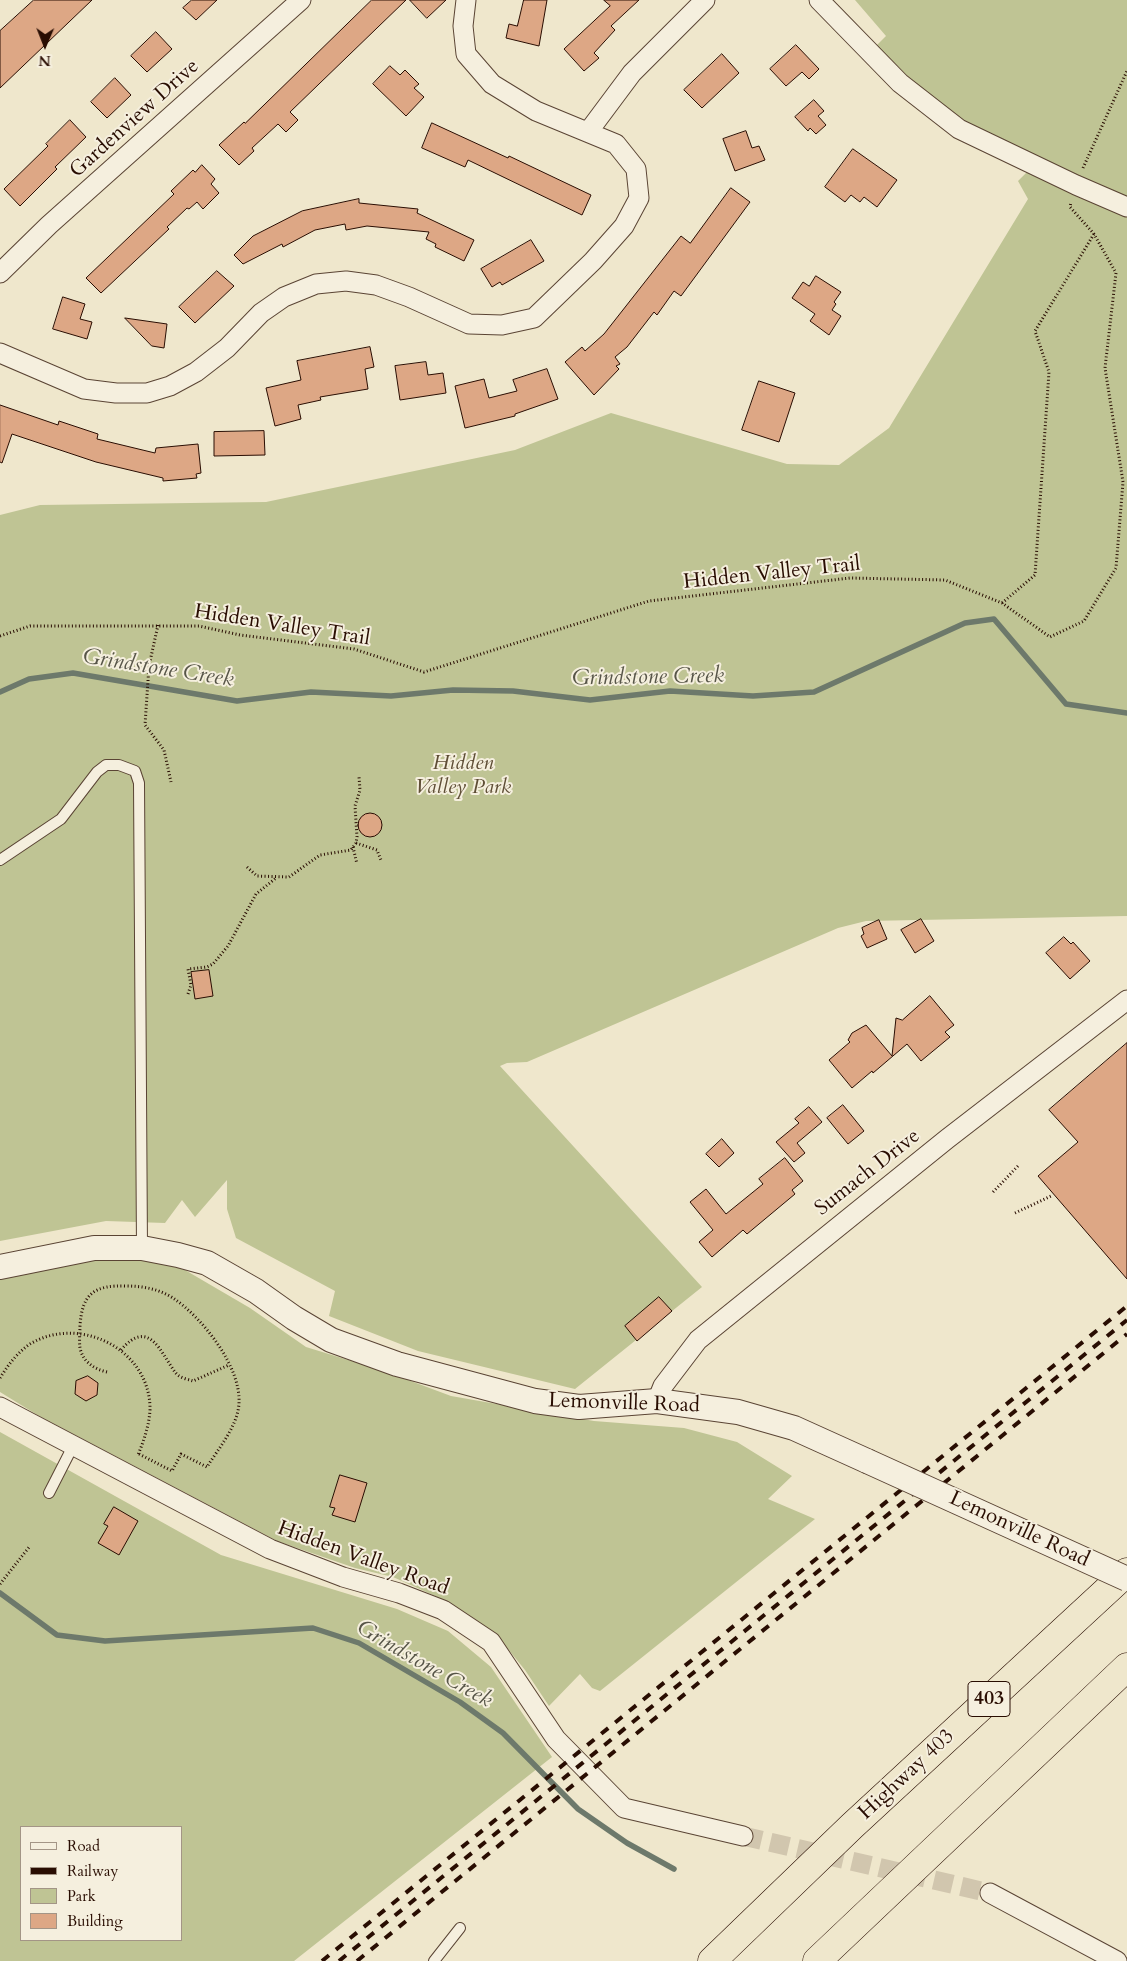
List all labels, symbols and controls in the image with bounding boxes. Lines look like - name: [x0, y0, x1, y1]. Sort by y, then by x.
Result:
- north arrow: [20, 20, 70, 70]
- text: N: [38, 51, 51, 70]
- street label: Gardenview Drive: [65, 54, 205, 184]
- street label: Hidden Valley Trail: [682, 552, 862, 596]
- street label: Hidden Valley Trail: [192, 600, 372, 652]
- water label: Grindstone Creek: [81, 644, 235, 694]
- water label: Grindstone Creek: [572, 663, 724, 693]
- park label: Hidden Valley Park: [415, 751, 511, 801]
- street label: Sumach Drive: [810, 1124, 926, 1222]
- street label: Lemonville Road: [548, 1389, 700, 1419]
- street label: Lemonville Road: [945, 1486, 1093, 1574]
- street label: Hidden Valley Road: [274, 1516, 452, 1602]
- water label: Grindstone Creek: [351, 1616, 497, 1714]
- road number: 403: [968, 1682, 1010, 1716]
- street label: Highway 403: [854, 1724, 960, 1826]
- legend: [20, 1826, 182, 1941]
- text: Road: [67, 1836, 100, 1856]
- text: Railway: [67, 1861, 118, 1881]
- text: Park: [67, 1886, 96, 1906]
- text: Building: [67, 1911, 123, 1931]

